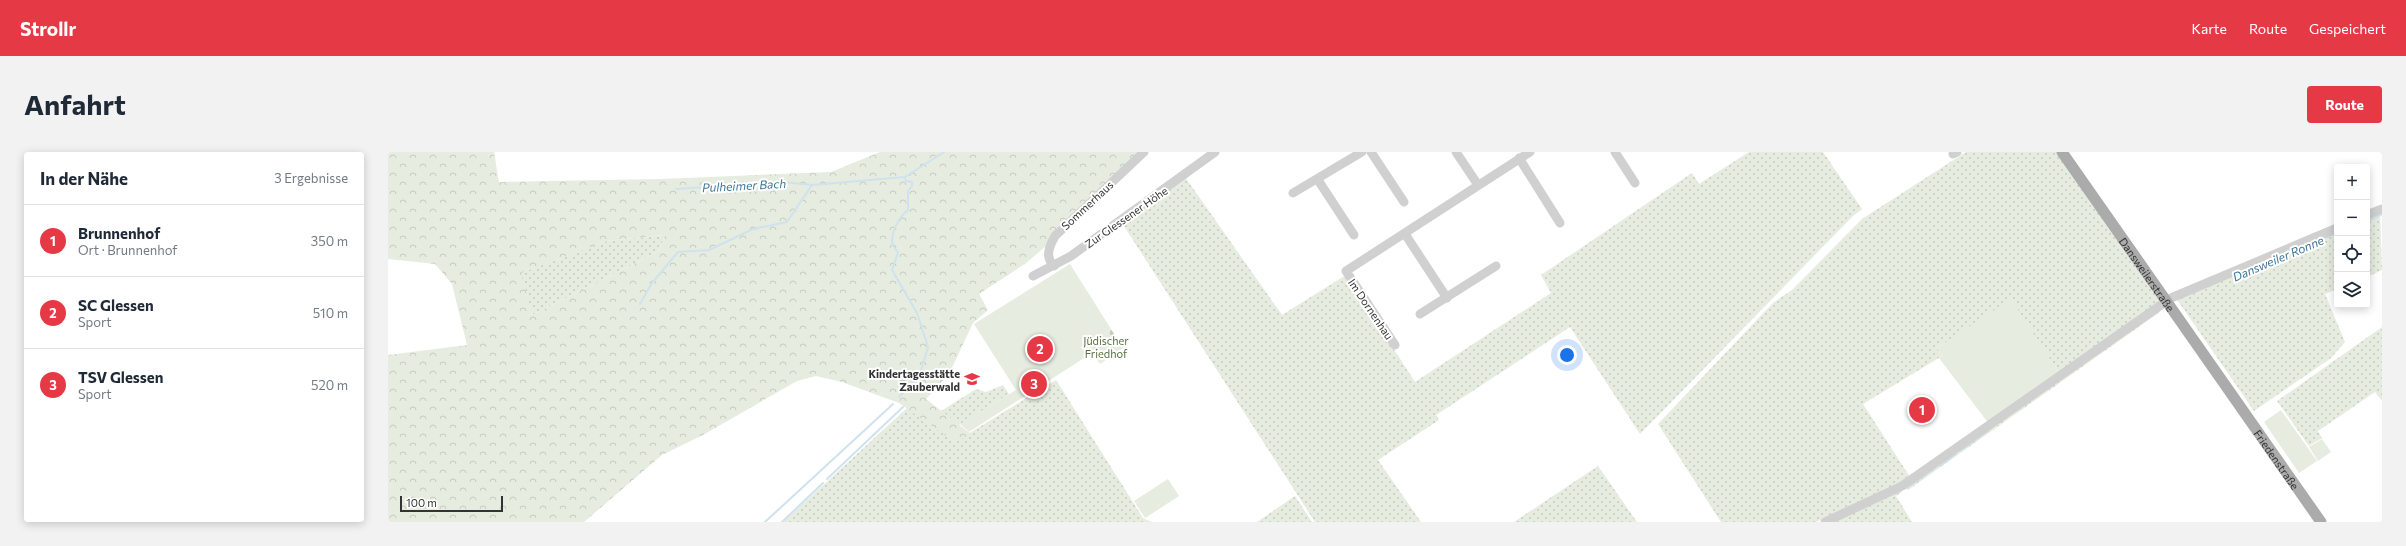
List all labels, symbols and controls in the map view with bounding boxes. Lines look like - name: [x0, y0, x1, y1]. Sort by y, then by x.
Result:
- text: Strollr: [20, 17, 76, 40]
- text: Karte: [2192, 20, 2227, 37]
- text: Route: [2249, 20, 2287, 37]
- text: Gespeichert: [2309, 20, 2386, 37]
- button: Route: [2307, 86, 2382, 123]
- text: Anfahrt: [24, 87, 126, 121]
- map controls: [2334, 164, 2370, 308]
- button: +: [2334, 164, 2370, 200]
- text: In der Nähe: [40, 168, 128, 189]
- text: 3 Ergebnisse: [274, 170, 348, 186]
- water label: Pulheimer Bach: [702, 176, 787, 194]
- street label: Sommerhaus: [1059, 178, 1115, 232]
- street label: Zur Glessener Höhe: [1082, 183, 1170, 250]
- button: −: [2334, 200, 2370, 236]
- text: Brunnenhof: [78, 224, 160, 242]
- water label: Dansweiler Ronne: [2230, 232, 2326, 283]
- text: 1: [50, 233, 56, 249]
- text: 350 m: [311, 233, 348, 249]
- street label: Dansweilerstraße: [2117, 235, 2178, 314]
- button: locate: [2334, 236, 2370, 272]
- text: Ort · Brunnenhof: [78, 242, 178, 258]
- button: layers: [2334, 272, 2370, 308]
- street label: Im Dornenhau: [1346, 276, 1396, 342]
- text: SC Glessen: [78, 296, 154, 314]
- text: 2: [49, 305, 57, 321]
- text: 510 m: [313, 305, 348, 321]
- text: Sport: [78, 314, 112, 330]
- pin: 2: [1027, 334, 1053, 364]
- park label: Jüdischer Friedhof: [1083, 334, 1129, 360]
- your location: [1557, 345, 1577, 365]
- place label: Kindertagesstätte Zauberwald: [868, 367, 960, 393]
- text: TSV Glessen: [78, 368, 163, 386]
- pin: 3: [1021, 369, 1047, 399]
- school or university icon: Kindertagesstätte Zauberwald: [963, 370, 981, 388]
- text: 3: [49, 377, 57, 393]
- text: 520 m: [311, 377, 348, 393]
- text: Sport: [78, 386, 112, 402]
- pin: 1: [1909, 395, 1935, 425]
- street label: Friedenstraße: [2252, 427, 2302, 492]
- scale bar: [400, 494, 503, 513]
- text: 100 m: [406, 496, 437, 509]

